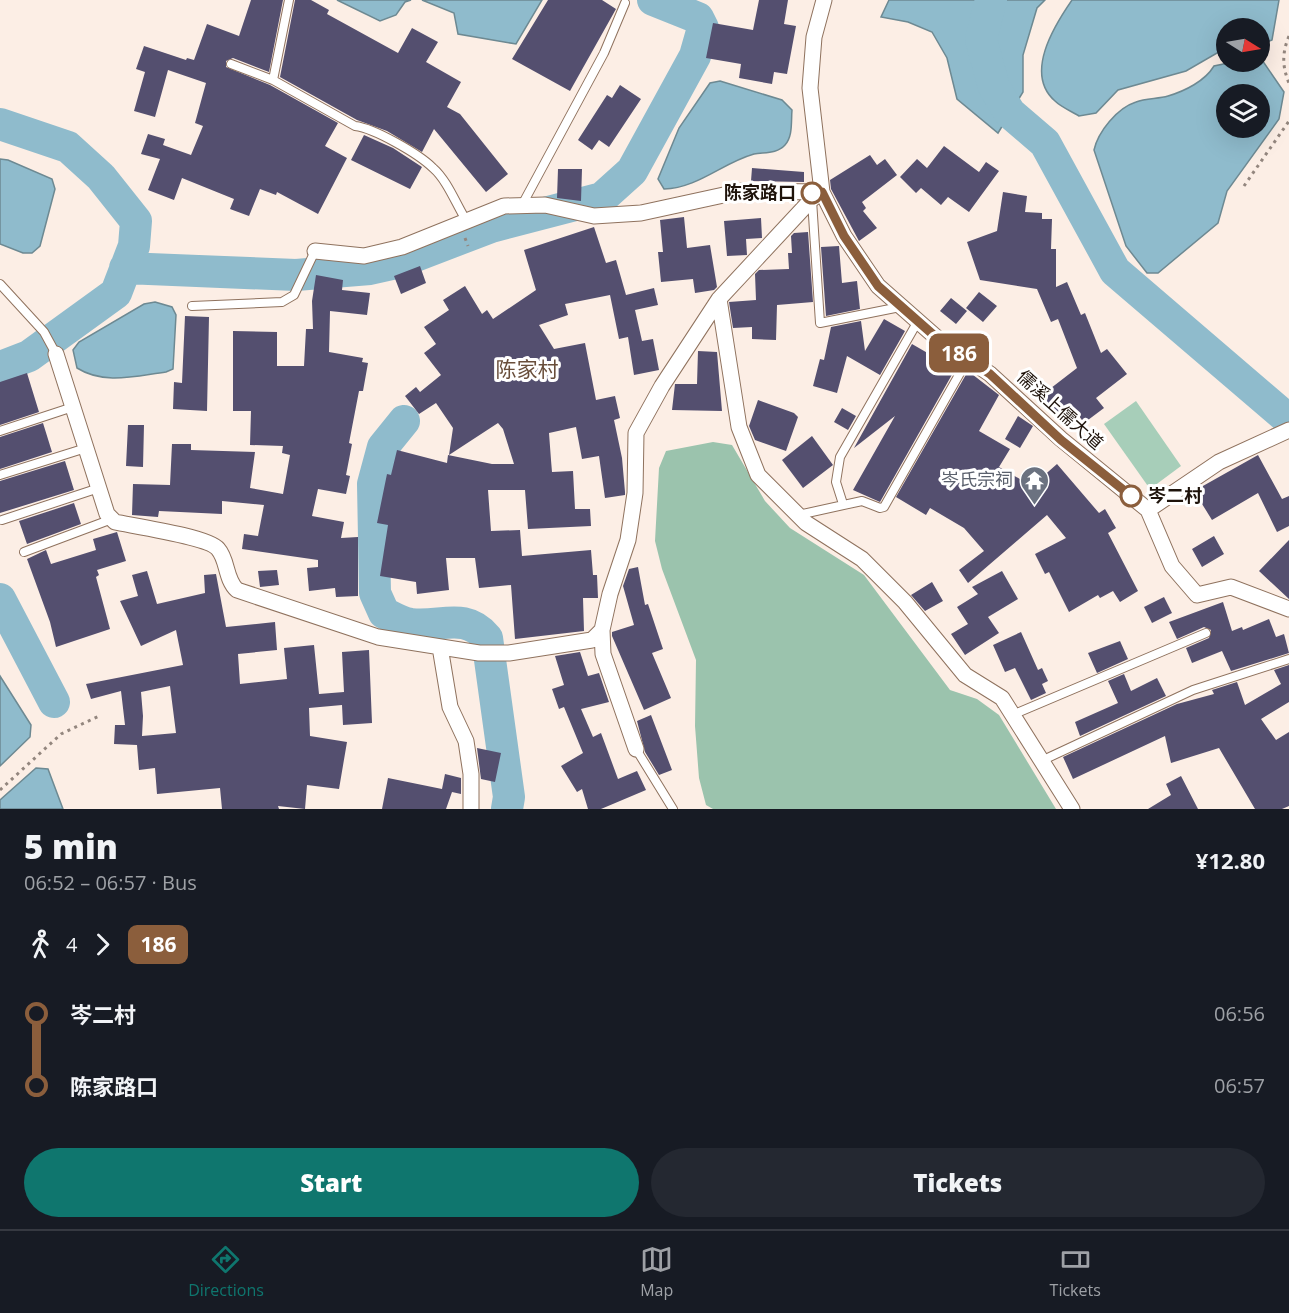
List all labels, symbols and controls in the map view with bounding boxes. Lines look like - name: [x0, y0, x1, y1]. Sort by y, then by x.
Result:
- north arrow: [1216, 18, 1270, 72]
- map controls: [1216, 18, 1270, 138]
- button: layers: [1216, 84, 1270, 138]
- place label: 陈家路口: [724, 180, 796, 204]
- marker: 陈家路口: [801, 182, 823, 204]
- line badge: 186: [924, 334, 994, 372]
- text: 186: [941, 339, 977, 367]
- district label: 陈家村: [496, 355, 559, 383]
- street label: 儒溪上儒大道: [1013, 364, 1109, 454]
- temple icon: 岑氏宗祠: [1018, 464, 1050, 506]
- place label: 岑氏宗祠: [941, 467, 1013, 491]
- place label: 岑二村: [1148, 483, 1202, 507]
- marker: 岑二村: [1120, 485, 1142, 507]
- text: 5 min: [24, 824, 118, 869]
- text: ¥12.80: [1196, 845, 1265, 875]
- text: 06:52 – 06:57 · Bus: [24, 869, 197, 896]
- icon: walk: [24, 928, 57, 961]
- icon: forward: [86, 928, 119, 961]
- text: 186: [140, 930, 176, 958]
- text: 4: [66, 931, 77, 958]
- text: 岑二村: [70, 999, 136, 1029]
- text: 06:56: [1214, 1000, 1265, 1027]
- text: 陈家路口: [70, 1071, 158, 1101]
- text: 06:57: [1214, 1072, 1265, 1099]
- button: Start: [24, 1148, 639, 1217]
- button: Tickets: [651, 1148, 1265, 1217]
- tab: Directions: [188, 1243, 264, 1301]
- tab: Map: [640, 1243, 673, 1301]
- tab: Tickets: [1050, 1243, 1101, 1301]

